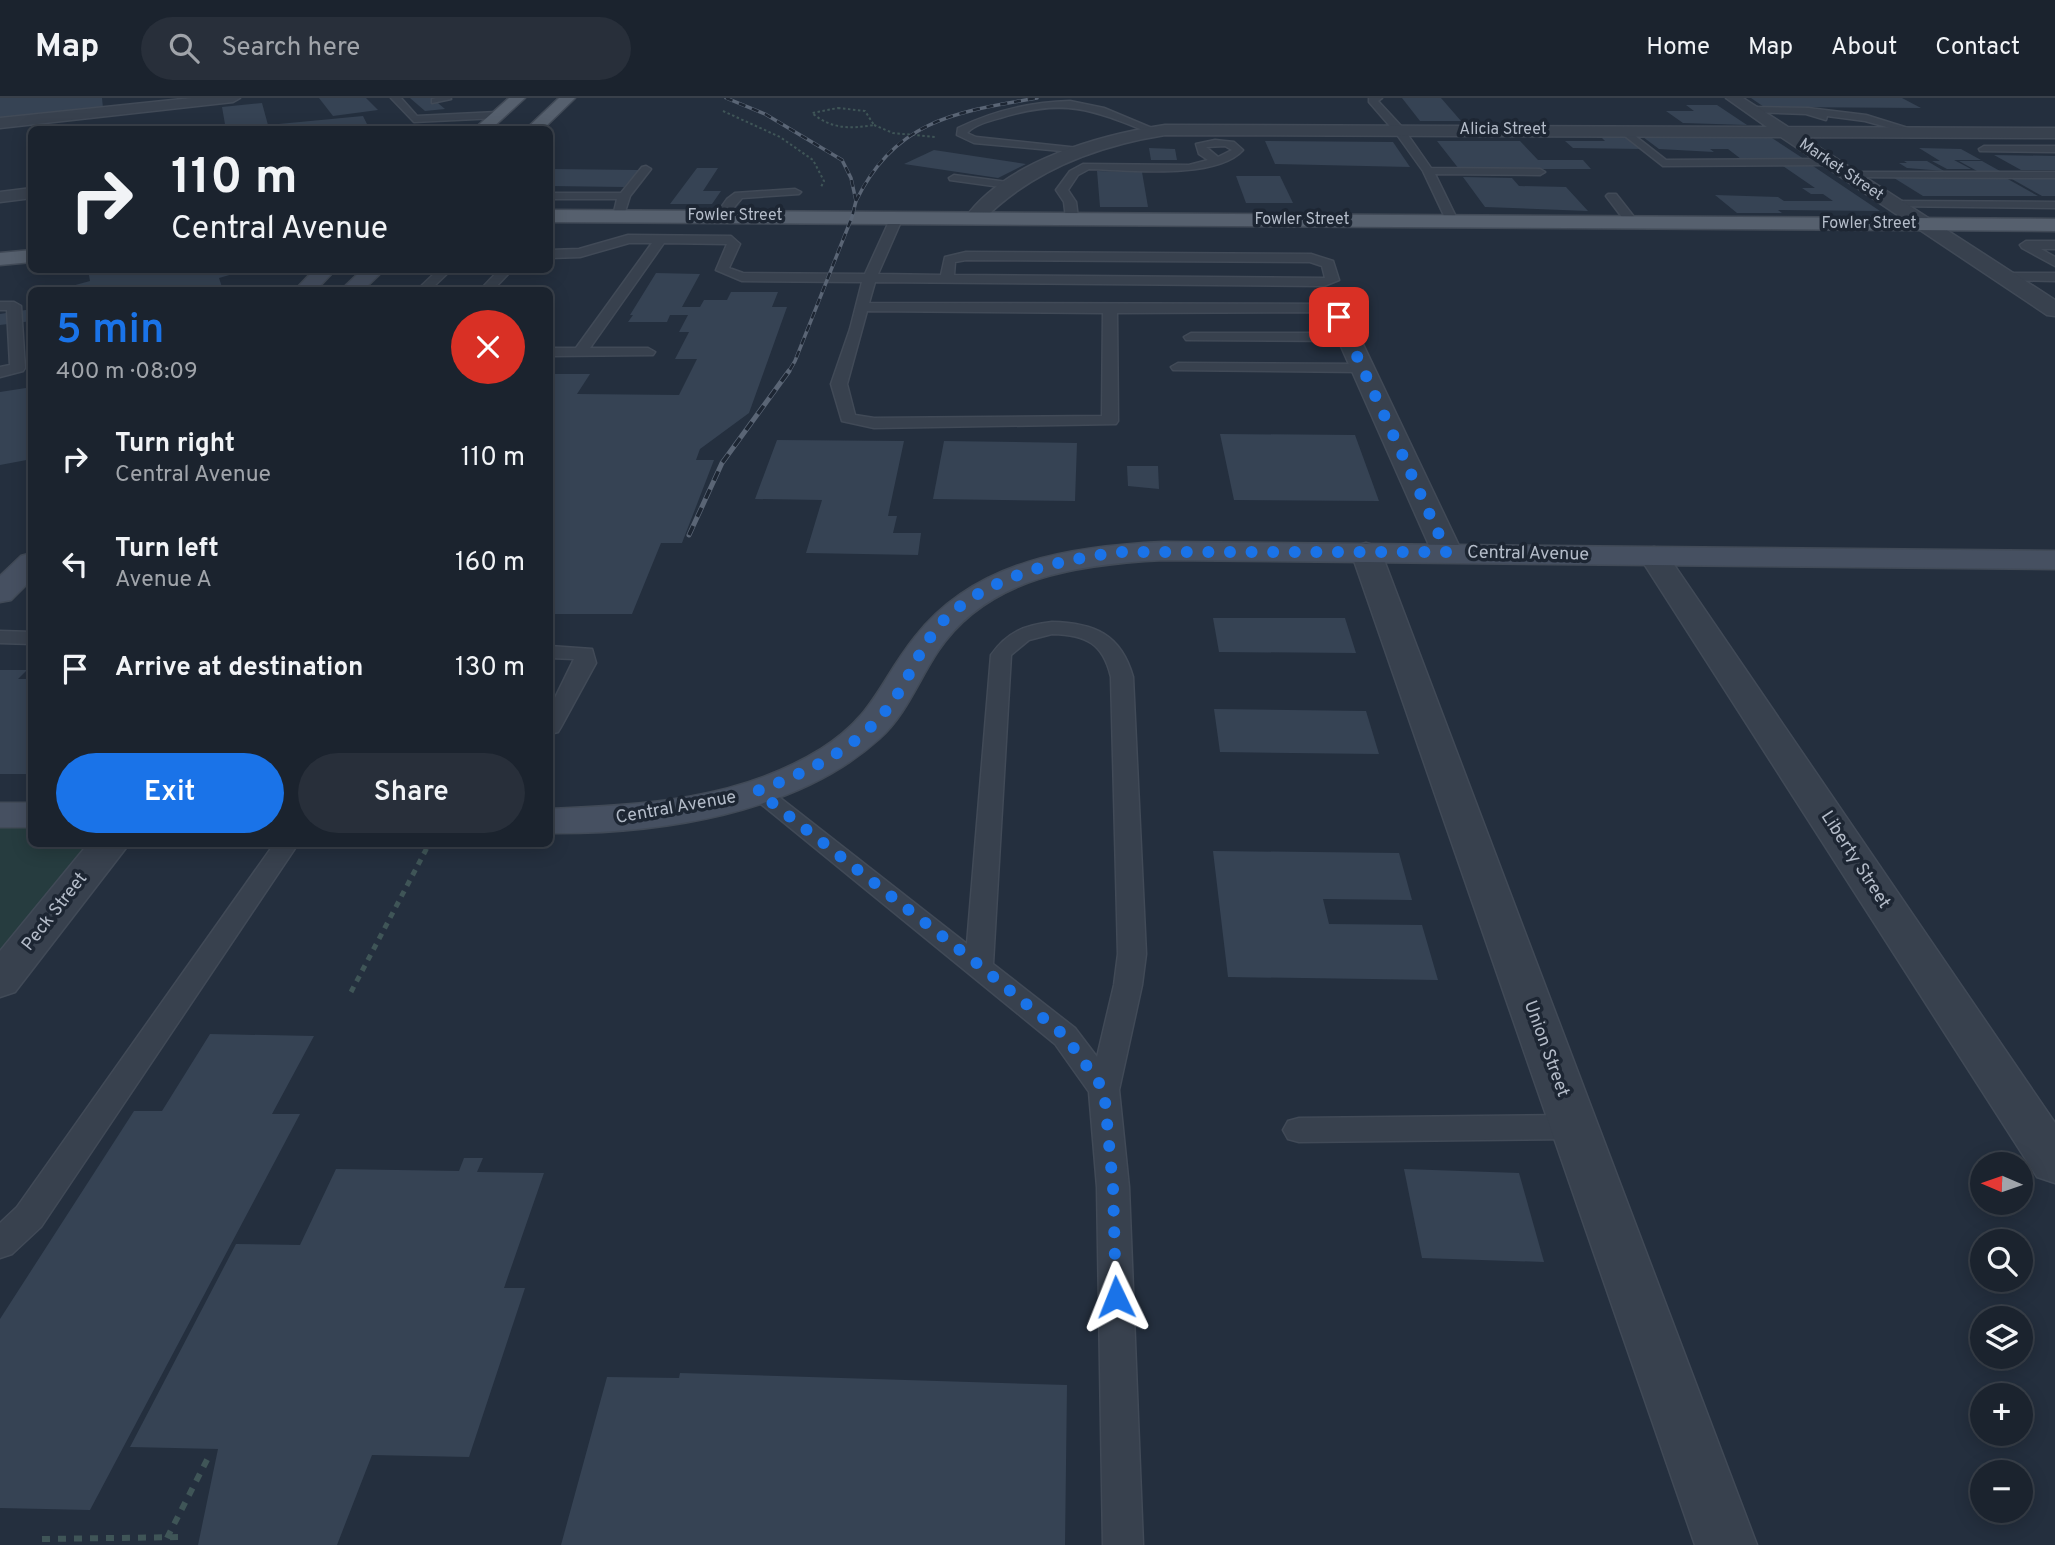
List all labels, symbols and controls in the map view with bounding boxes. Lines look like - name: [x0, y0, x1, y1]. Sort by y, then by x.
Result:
- search box: [141, 17, 631, 80]
- text: Map: [35, 27, 99, 69]
- icon: search: [165, 29, 203, 67]
- text: Search here: [221, 32, 360, 65]
- text: Home: [1646, 33, 1710, 63]
- text: Map: [1748, 33, 1793, 63]
- text: About: [1831, 33, 1897, 63]
- text: Contact: [1935, 33, 2020, 63]
- street label: Alicia Street: [1459, 120, 1547, 140]
- street label: Market Street: [1795, 134, 1887, 206]
- text: 110 m: [171, 149, 298, 211]
- icon: right: [56, 154, 147, 245]
- street label: Fowler Street: [688, 206, 782, 226]
- text: Central Avenue: [171, 210, 388, 250]
- street label: Fowler Street: [1255, 210, 1349, 230]
- street label: Fowler Street: [1822, 214, 1916, 234]
- pin: [1309, 287, 1369, 347]
- icon: arrive: [1320, 298, 1358, 336]
- text: 5 min: [56, 305, 164, 358]
- button: close: [451, 310, 525, 384]
- text: 400 m · 08:09: [56, 358, 198, 387]
- text: Turn right: [115, 428, 235, 461]
- icon: right: [56, 440, 94, 478]
- text: 110 m: [461, 442, 525, 475]
- text: Central Avenue: [115, 461, 271, 490]
- text: Turn left: [115, 533, 219, 566]
- street label: Central Avenue: [1467, 541, 1589, 567]
- icon: left: [56, 545, 94, 583]
- text: 160 m: [455, 547, 525, 580]
- text: Avenue A: [115, 566, 212, 595]
- icon: arrive: [56, 650, 94, 688]
- text: Arrive at destination: [115, 652, 363, 685]
- text: 130 m: [455, 652, 525, 685]
- button: Exit: [56, 753, 284, 833]
- button: Share: [298, 753, 525, 833]
- street label: Central Avenue: [614, 786, 738, 830]
- street label: Liberty Street: [1815, 807, 1895, 913]
- street label: Peck Street: [17, 868, 93, 956]
- street label: Union Street: [1518, 998, 1574, 1100]
- north arrow: [1970, 1152, 2034, 1214]
- map controls: [1970, 1152, 2033, 1523]
- button: search: [1970, 1229, 2033, 1292]
- position arrow: [1079, 1260, 1153, 1334]
- button: layers: [1970, 1306, 2033, 1369]
- button: +: [1970, 1383, 2033, 1446]
- button: −: [1970, 1460, 2033, 1523]

